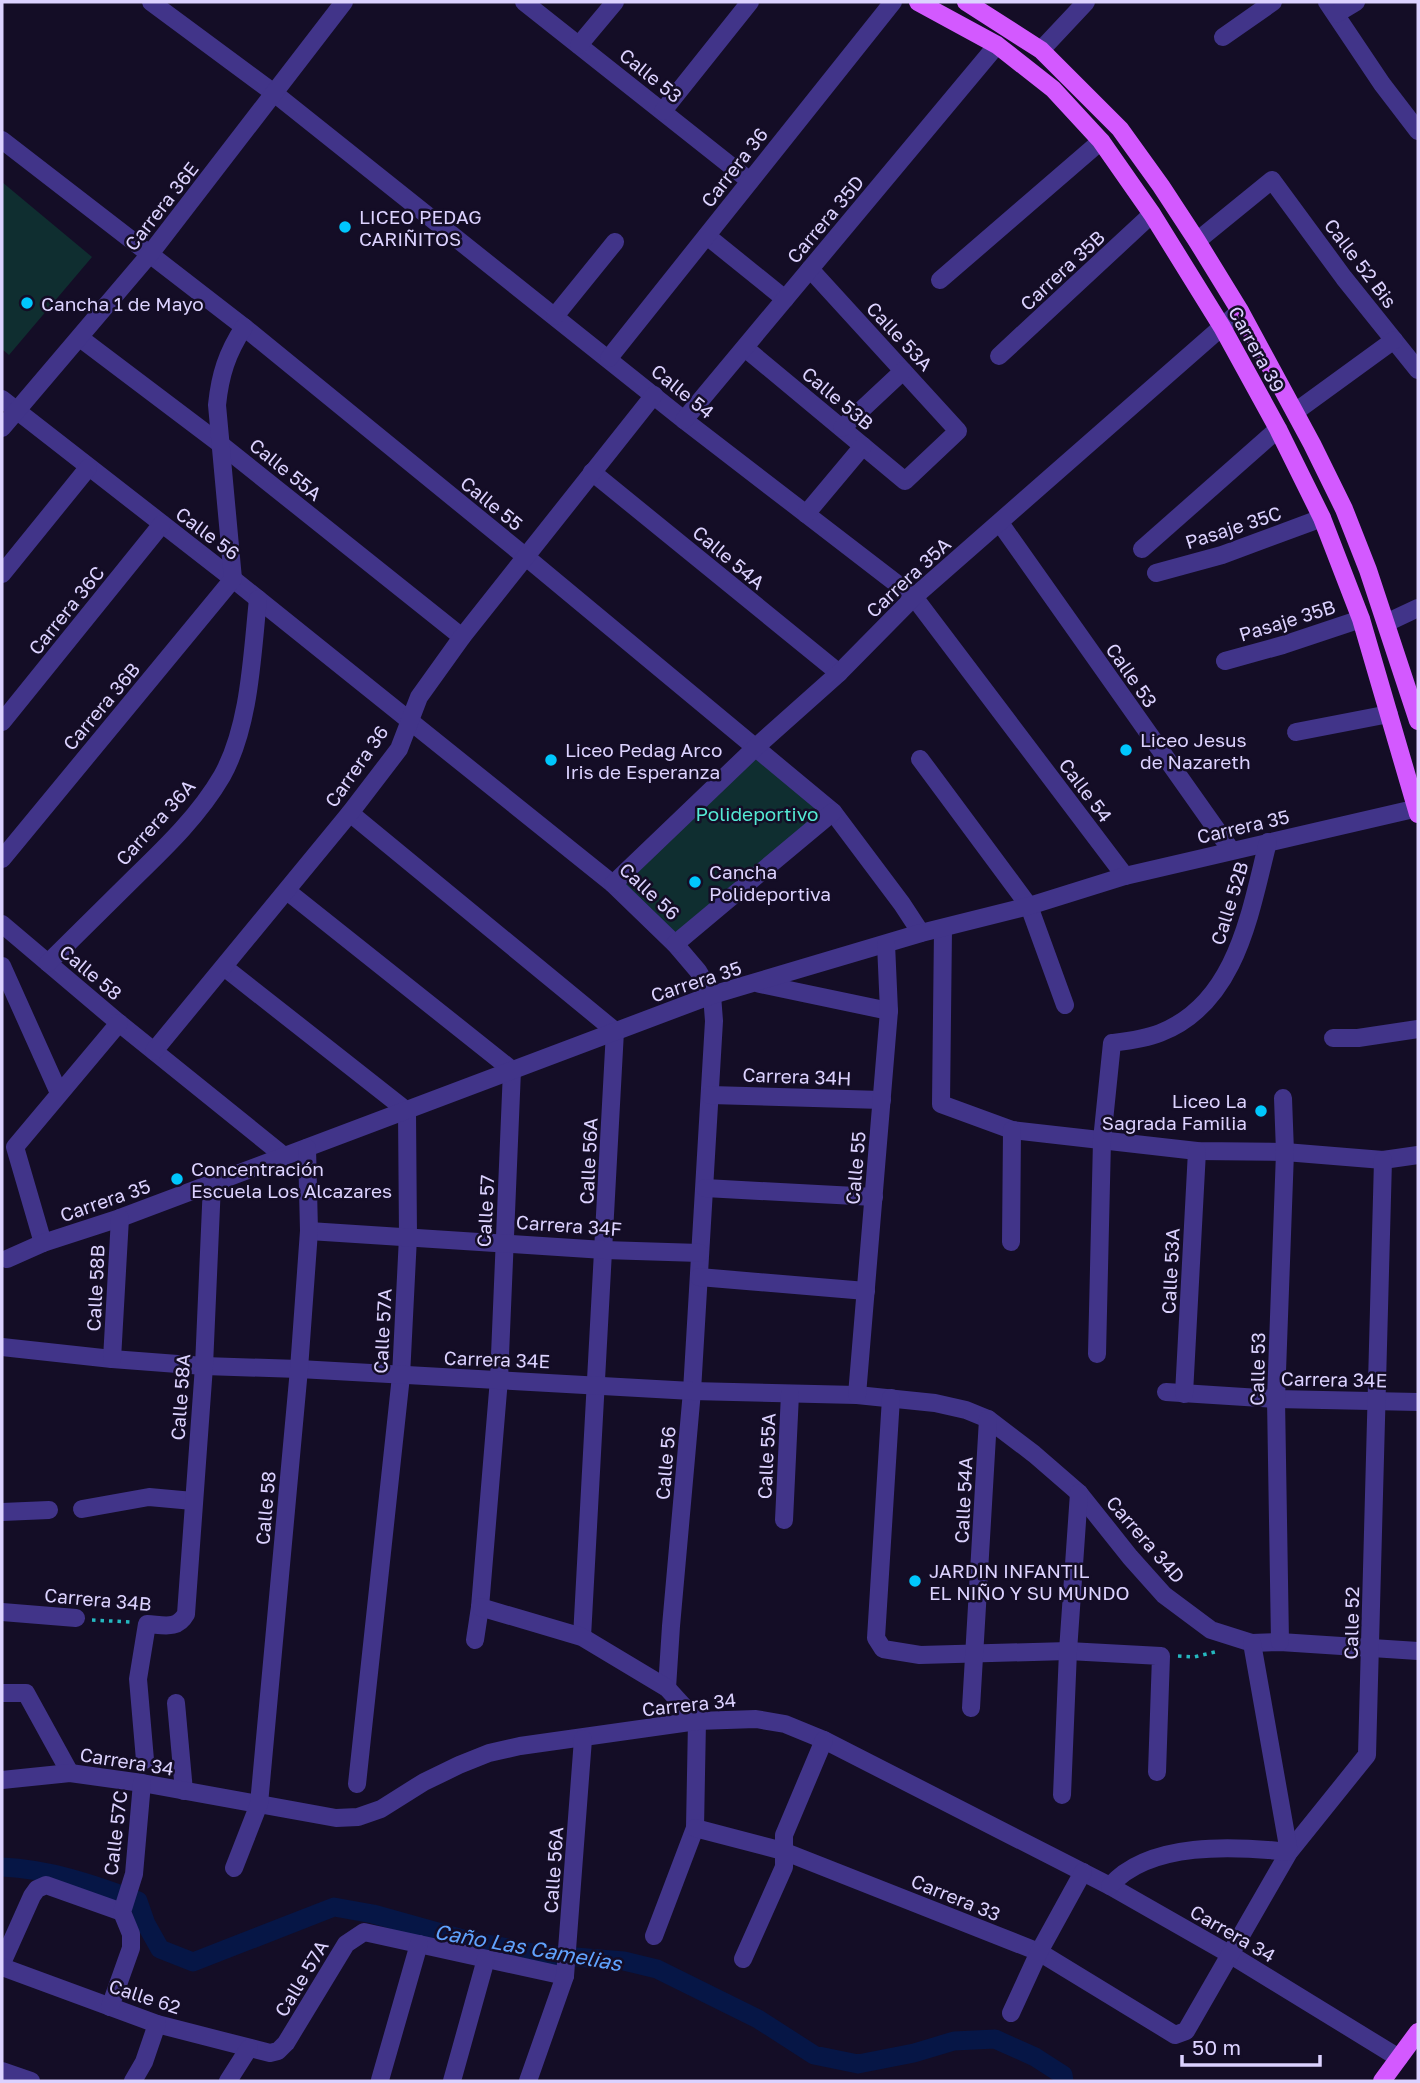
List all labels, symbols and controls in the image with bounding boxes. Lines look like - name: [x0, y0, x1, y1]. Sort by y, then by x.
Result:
- street label: Calle 53: [615, 43, 687, 107]
- street label: Carrera 36: [696, 123, 772, 211]
- street label: Carrera 36E: [119, 157, 203, 255]
- street label: Carrera 35D: [782, 170, 868, 268]
- place label: LICEO PEDAG CARIÑITOS: [359, 205, 482, 250]
- street label: Calle 52 Bis: [1320, 214, 1402, 312]
- marker: LICEO PEDAG CARIÑITOS: [337, 219, 353, 235]
- street label: Carrera 35B: [1015, 225, 1109, 315]
- place label: Cancha 1 de Mayo: [41, 292, 204, 315]
- marker: Cancha 1 de Mayo: [19, 295, 35, 311]
- street label: Calle 53A: [862, 297, 938, 376]
- street label: Carrera 39: [1224, 302, 1290, 396]
- street label: Calle 54: [647, 359, 719, 423]
- street label: Calle 53B: [798, 361, 878, 435]
- street label: Calle 55A: [245, 433, 327, 505]
- street label: Calle 55: [456, 471, 528, 535]
- street label: Pasaje 35C: [1182, 501, 1284, 553]
- street label: Calle 56: [172, 502, 244, 564]
- street label: Calle 54A: [688, 520, 770, 594]
- street label: Carrera 35A: [861, 532, 955, 622]
- street label: Carrera 36C: [23, 561, 109, 659]
- street label: Pasaje 35B: [1236, 594, 1338, 646]
- street label: Calle 53: [1101, 638, 1163, 712]
- street label: Carrera 36B: [58, 657, 144, 755]
- street label: Carrera 36: [319, 721, 393, 811]
- place label: Liceo Jesus de Nazareth: [1140, 728, 1251, 773]
- place label: Liceo Pedag Arco Iris de Esperanza: [565, 738, 722, 783]
- marker: Liceo Jesus de Nazareth: [1118, 742, 1134, 758]
- marker: Liceo Pedag Arco Iris de Esperanza: [543, 752, 559, 768]
- street label: Calle 54: [1055, 754, 1117, 826]
- street label: Carrera 36A: [111, 774, 200, 870]
- park label: Polideportivo: [696, 802, 818, 825]
- street label: Carrera 35: [1195, 804, 1291, 848]
- street label: Calle 56: [615, 857, 685, 925]
- street label: Calle 52B: [1205, 858, 1253, 948]
- place label: Cancha Polideportiva: [709, 860, 831, 905]
- marker: Cancha Polideportiva: [687, 874, 703, 890]
- street label: Calle 58: [55, 939, 127, 1005]
- street label: Carrera 35: [648, 956, 744, 1006]
- street label: Carrera 34H: [742, 1063, 852, 1089]
- place label: Liceo La Sagrada Familia: [1102, 1089, 1247, 1134]
- marker: Liceo La Sagrada Familia: [1253, 1103, 1269, 1119]
- street label: Calle 56A: [574, 1117, 602, 1205]
- street label: Calle 55: [840, 1130, 870, 1206]
- place label: Concentración Escuela Los Alcazares: [191, 1157, 392, 1202]
- marker: Concentración Escuela Los Alcazares: [169, 1171, 185, 1187]
- street label: Carrera 35: [57, 1174, 153, 1226]
- street label: Calle 57: [472, 1174, 498, 1248]
- street label: Carrera 34F: [515, 1210, 623, 1240]
- street label: Calle 53A: [1156, 1227, 1184, 1315]
- street label: Calle 58B: [81, 1244, 109, 1332]
- street label: Calle 57A: [368, 1288, 396, 1374]
- street label: Calle 53: [1245, 1332, 1269, 1406]
- street label: Carrera 34E: [443, 1346, 551, 1372]
- street label: Calle 58A: [166, 1353, 195, 1441]
- street label: Carrera 34E: [1281, 1367, 1387, 1391]
- street label: Calle 55A: [752, 1412, 780, 1500]
- street label: Calle 56: [650, 1425, 680, 1501]
- street label: Calle 54A: [949, 1456, 977, 1544]
- street label: Calle 58: [250, 1470, 280, 1546]
- street label: Carrera 34D: [1102, 1491, 1190, 1587]
- place label: JARDIN INFANTIL EL NIÑO Y SU MUNDO: [929, 1559, 1130, 1604]
- marker: JARDIN INFANTIL EL NIÑO Y SU MUNDO: [907, 1573, 923, 1589]
- street label: Carrera 34B: [43, 1583, 153, 1615]
- street label: Calle 52: [1339, 1586, 1363, 1660]
- street label: Carrera 34: [641, 1688, 737, 1720]
- street label: Carrera 34: [78, 1742, 176, 1780]
- street label: Calle 57C: [98, 1789, 132, 1877]
- street label: Calle 56A: [539, 1826, 568, 1914]
- street label: Carrera 33: [908, 1869, 1004, 1925]
- street label: Carrera 34: [1186, 1899, 1280, 1967]
- water label: Caño Las Camelias: [432, 1918, 624, 1976]
- street label: Calle 57A: [269, 1935, 333, 2020]
- street label: Calle 62: [106, 1974, 184, 2018]
- scale bar: [1182, 2024, 1320, 2068]
- text: 50 m: [1192, 2034, 1241, 2060]

